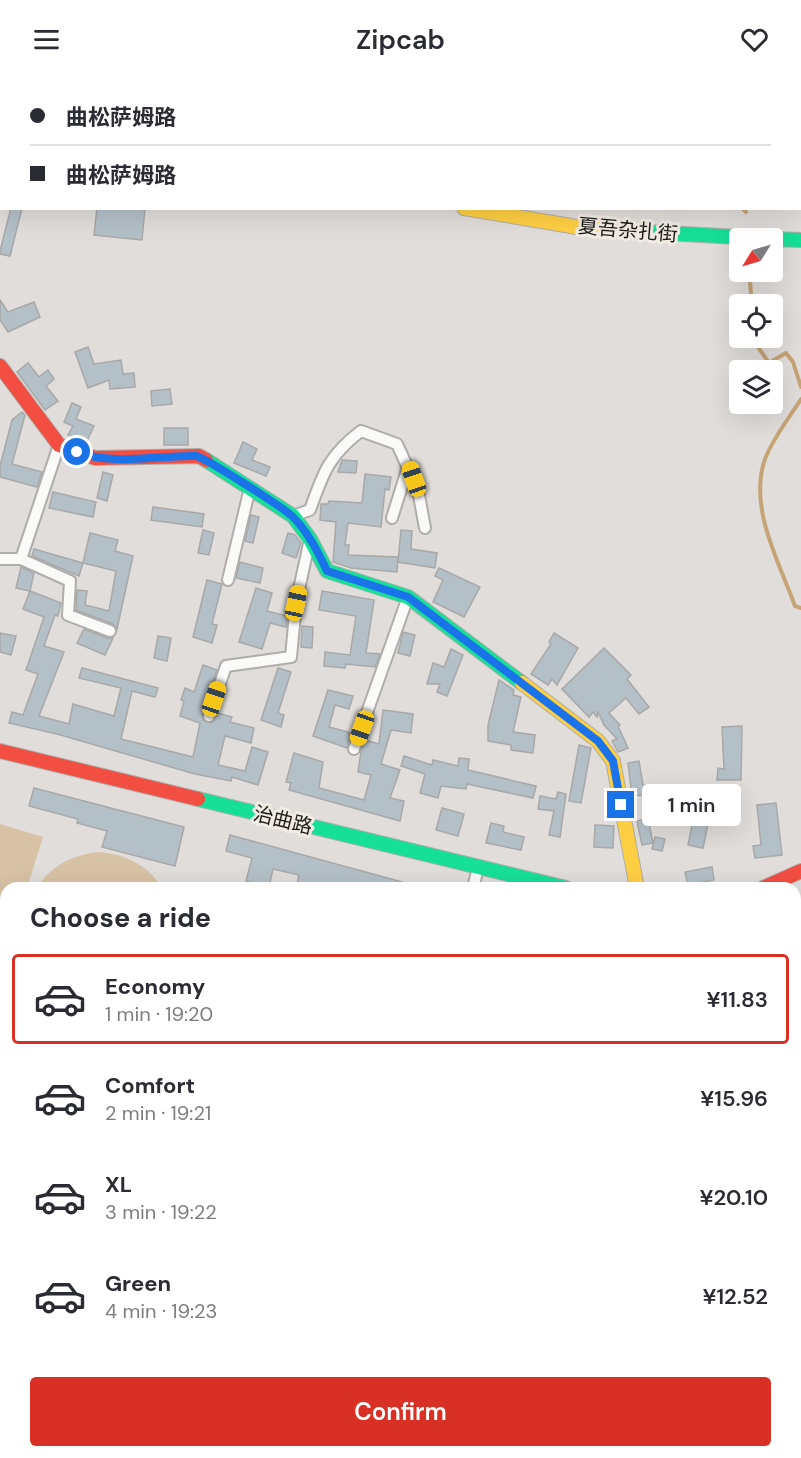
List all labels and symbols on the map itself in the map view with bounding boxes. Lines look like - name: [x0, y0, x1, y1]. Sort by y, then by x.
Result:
- street label: 夏吾杂扎街: [577, 213, 679, 247]
- north arrow: [729, 228, 783, 282]
- route start: [63, 438, 90, 465]
- car: [400, 459, 428, 499]
- car: [283, 584, 309, 622]
- car: [200, 679, 228, 719]
- car: [348, 708, 376, 748]
- callout: 1 min: [642, 784, 741, 826]
- route end: [607, 791, 634, 818]
- street label: 治曲路: [251, 800, 315, 840]

